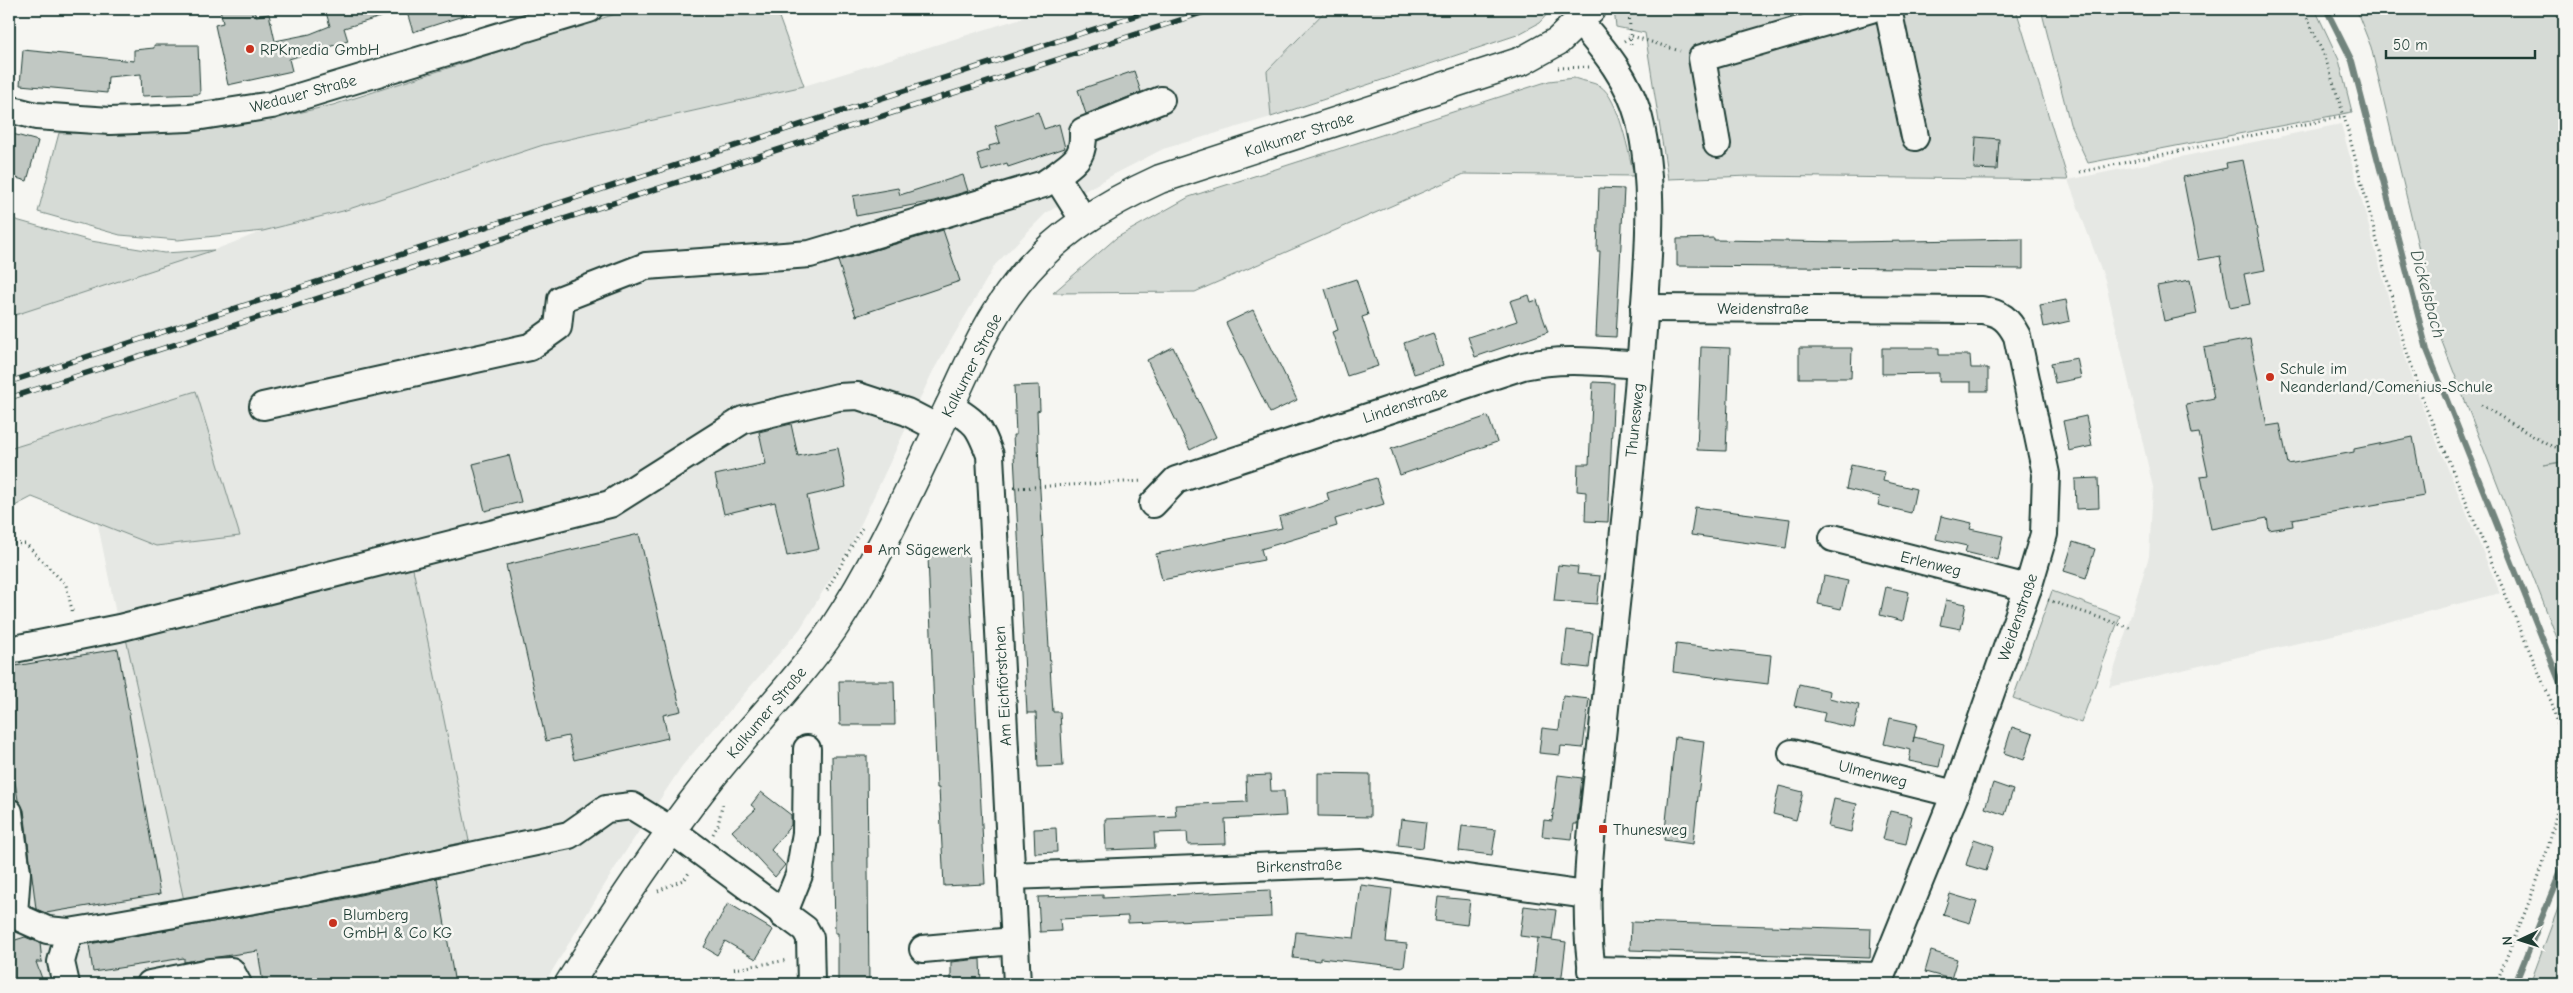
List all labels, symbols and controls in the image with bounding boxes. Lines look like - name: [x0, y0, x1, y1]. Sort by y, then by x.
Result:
- scale bar: [2386, 28, 2534, 60]
- text: 50 m: [2393, 36, 2428, 54]
- place label: RPKmedia GmbH: [260, 41, 379, 59]
- marker: RPKmedia GmbH: [244, 43, 256, 55]
- street label: Wedauer Straße: [248, 71, 359, 117]
- street label: Kalkumer Straße: [1242, 109, 1356, 161]
- water label: Dickelsbach: [2406, 248, 2449, 341]
- street label: Weidenstraße: [1717, 300, 1809, 318]
- street label: Kalkumer Straße: [938, 311, 1006, 420]
- place label: Schule im Neanderland/Comenius-Schule: [2280, 360, 2493, 396]
- marker: Schule im Neanderland/Comenius-Schule: [2264, 371, 2276, 383]
- street label: Thunesweg: [1622, 382, 1648, 458]
- street label: Lindenstraße: [1361, 383, 1450, 427]
- place label: Am Sägewerk: [878, 541, 971, 559]
- marker: Am Sägewerk: [862, 543, 874, 555]
- street label: Erlenweg: [1898, 548, 1963, 580]
- street label: Weidenstraße: [1995, 571, 2041, 664]
- street label: Am Eichförstchen: [991, 625, 1015, 747]
- street label: Kalkumer Straße: [723, 663, 810, 762]
- street label: Ulmenweg: [1836, 757, 1909, 791]
- place label: Thunesweg: [1613, 821, 1687, 839]
- marker: Thunesweg: [1597, 823, 1609, 835]
- street label: Birkenstraße: [1256, 856, 1342, 876]
- place label: Blumberg GmbH & Co KG: [343, 906, 452, 942]
- north arrow: [2496, 916, 2546, 966]
- marker: Blumberg GmbH & Co KG: [327, 917, 339, 929]
- text: N: [2499, 936, 2516, 946]

